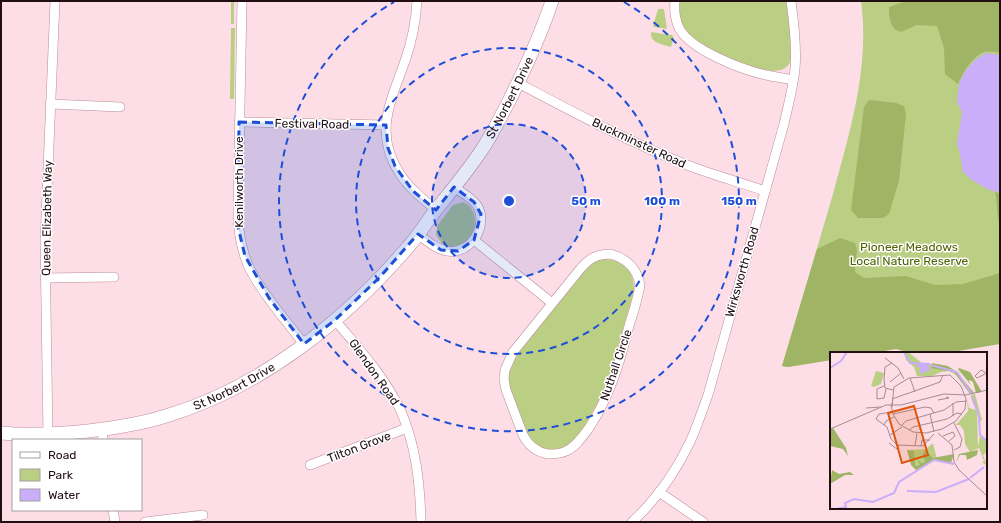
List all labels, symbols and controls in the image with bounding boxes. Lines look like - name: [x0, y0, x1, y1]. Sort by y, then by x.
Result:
- street label: St Norbert Drive: [483, 54, 536, 141]
- street label: Buckminster Road: [590, 115, 688, 171]
- street label: Festival Road: [275, 116, 349, 132]
- street label: Kenilworth Drive: [232, 136, 246, 228]
- street label: Queen Elizabeth Way: [39, 160, 55, 276]
- centre of rings: [502, 194, 516, 208]
- text: 50 m: [571, 194, 601, 208]
- text: 100 m: [644, 194, 680, 208]
- text: 150 m: [721, 194, 757, 208]
- street label: Wirksworth Road: [722, 225, 762, 319]
- park label: Pioneer Meadows Local Nature Reserve: [850, 240, 969, 268]
- street label: Nuthall Circle: [597, 327, 635, 403]
- street label: Glendon Road: [346, 336, 402, 408]
- inset map: [830, 352, 987, 509]
- street label: St Norbert Drive: [191, 360, 278, 413]
- street label: Tilton Grove: [325, 428, 393, 466]
- legend: [12, 439, 142, 511]
- text: Road: [48, 448, 76, 462]
- text: Park: [48, 468, 74, 482]
- text: Water: [48, 488, 80, 502]

